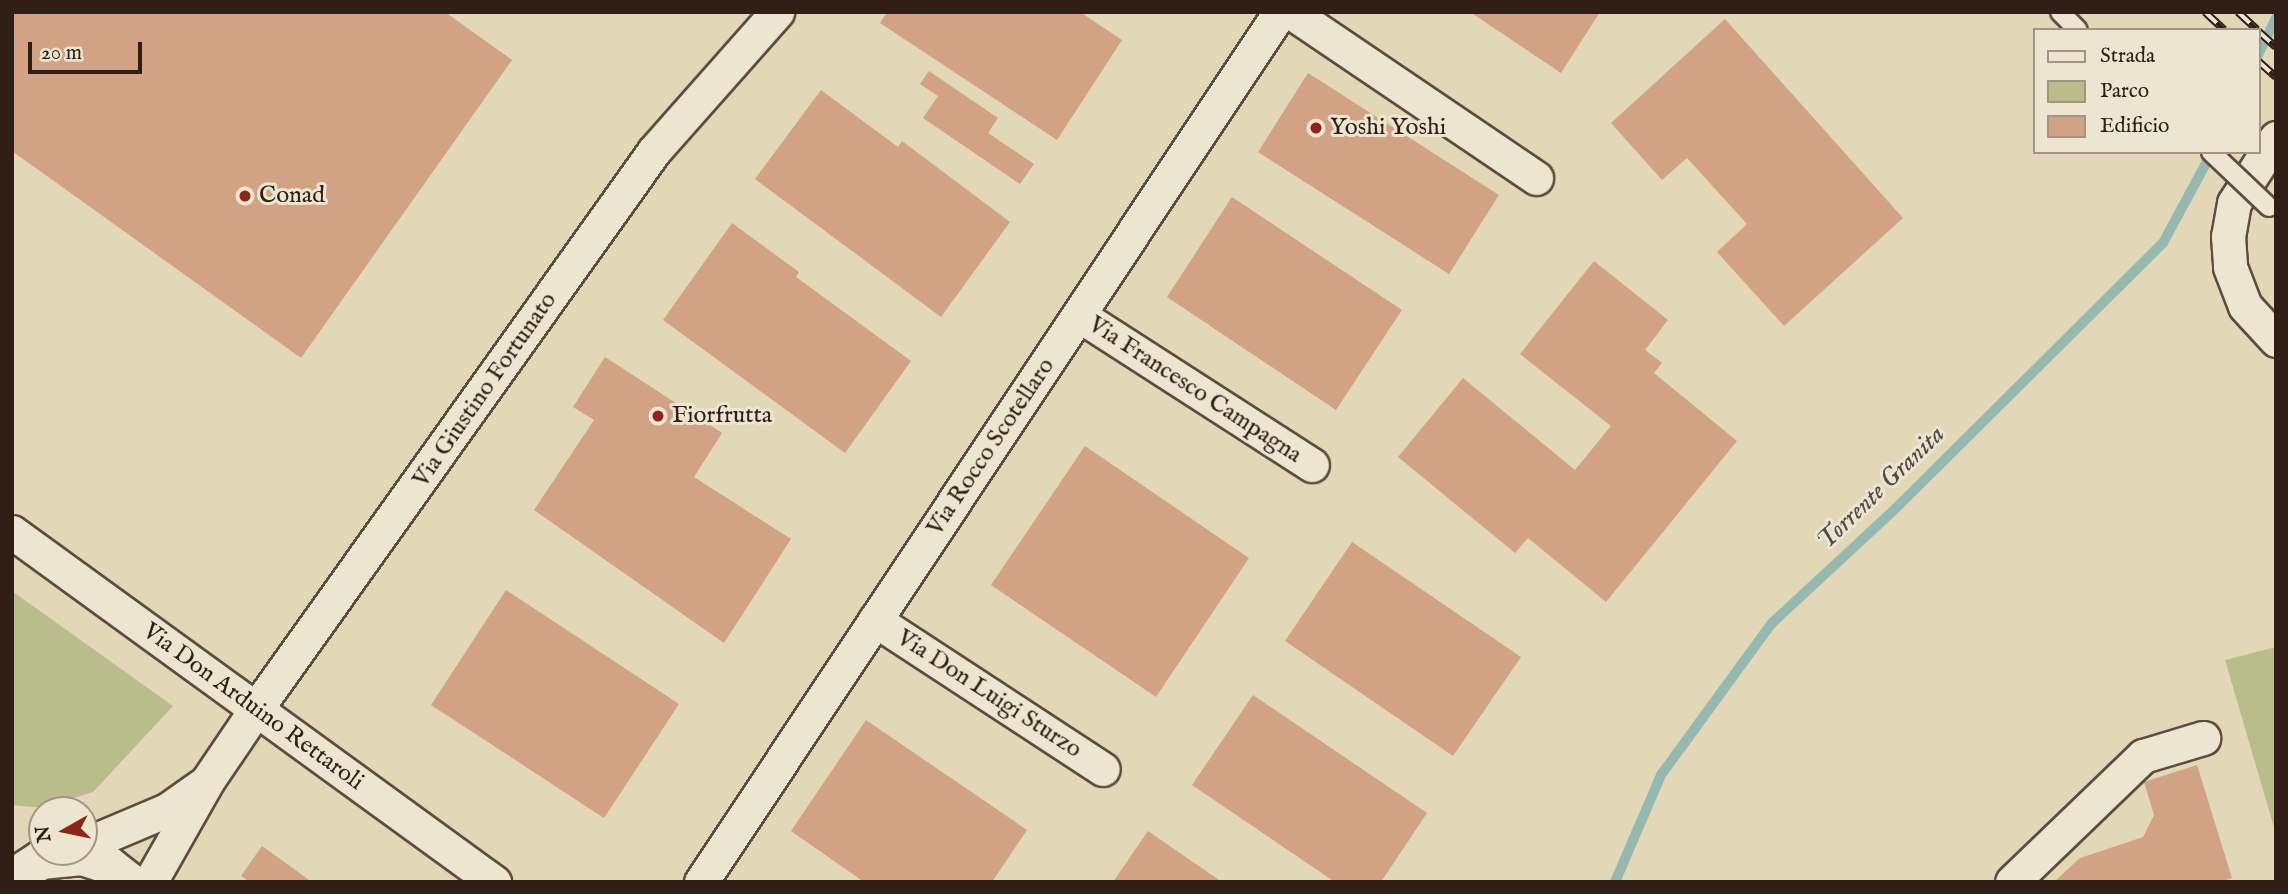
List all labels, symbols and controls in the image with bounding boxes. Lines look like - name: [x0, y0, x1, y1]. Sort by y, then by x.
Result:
- scale bar: [32, 28, 145, 72]
- legend: [2032, 28, 2260, 154]
- text: 20 m: [41, 40, 82, 67]
- text: Strada: [2100, 43, 2155, 70]
- text: Parco: [2100, 78, 2149, 105]
- text: Edificio: [2100, 113, 2169, 140]
- place label: Yoshi Yoshi: [1330, 114, 1446, 142]
- marker: Yoshi Yoshi: [1308, 120, 1324, 136]
- place label: Conad: [259, 182, 325, 210]
- marker: Conad: [237, 188, 253, 204]
- street label: Via Giustino Fortunato: [407, 287, 563, 493]
- street label: Via Francesco Campagna: [1083, 310, 1307, 470]
- street label: Via Rocco Scotellaro: [921, 353, 1061, 541]
- place label: Fiorfrutta: [672, 402, 772, 430]
- marker: Fiorfrutta: [650, 408, 666, 424]
- water label: Torrente Granita: [1811, 419, 1951, 557]
- street label: Via Don Arduino Rettaroli: [137, 617, 369, 797]
- street label: Via Don Luigi Sturzo: [891, 624, 1087, 764]
- north arrow: [28, 796, 98, 866]
- text: N: [31, 824, 57, 844]

